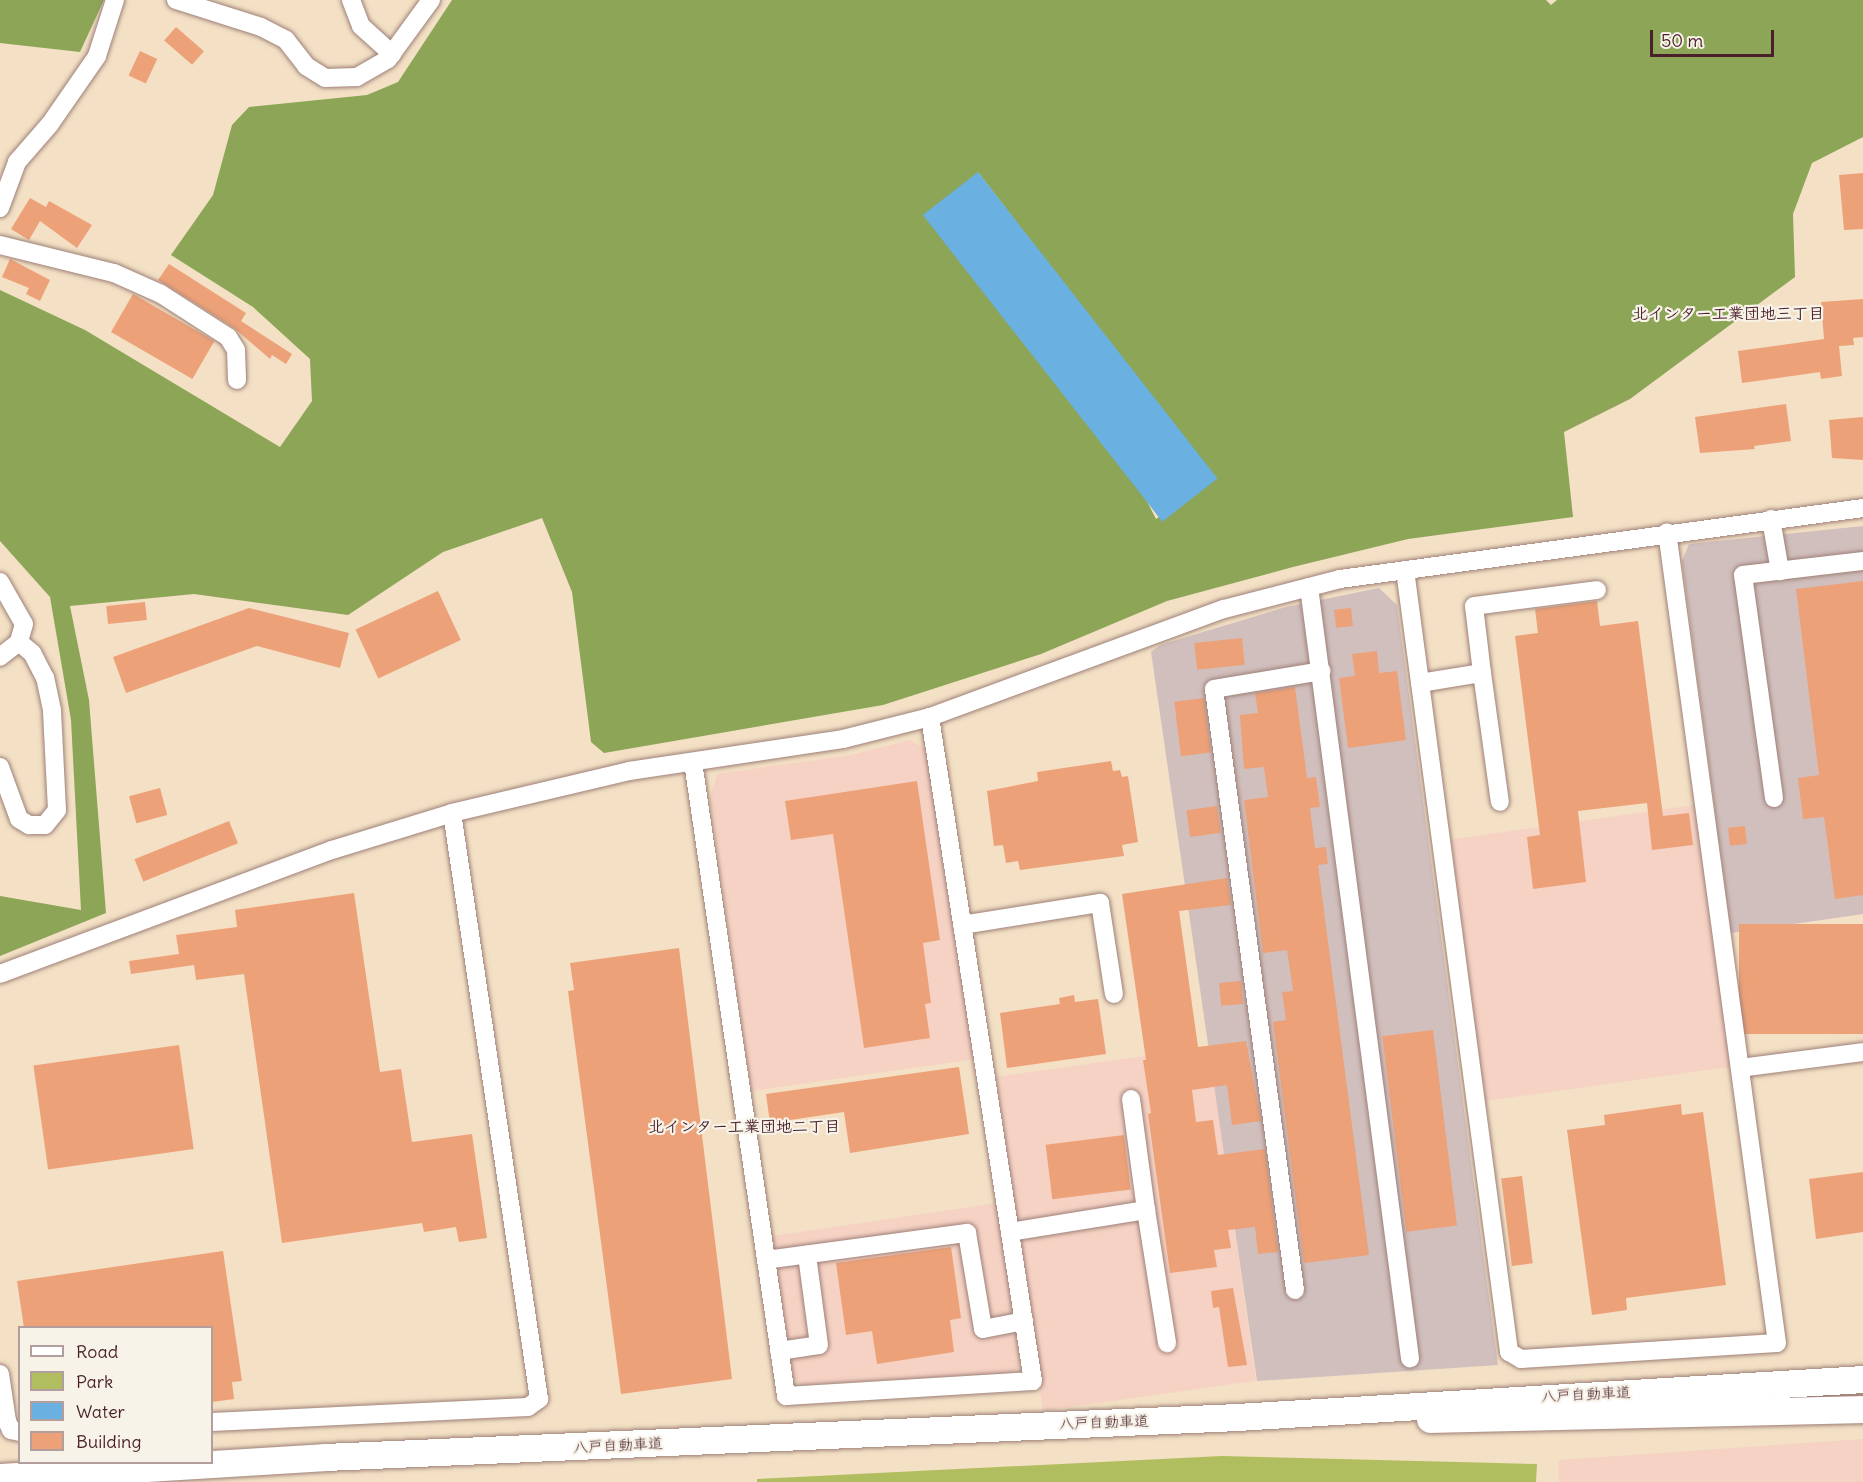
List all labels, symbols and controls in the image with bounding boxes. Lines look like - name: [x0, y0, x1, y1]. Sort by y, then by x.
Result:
- scale bar: [1653, 18, 1778, 56]
- text: 50 m: [1661, 29, 1703, 52]
- district label: 北インター工業団地三丁目: [1632, 303, 1824, 323]
- district label: 北インター工業団地二丁目: [648, 1116, 840, 1136]
- legend: [18, 1326, 213, 1464]
- text: Road: [76, 1340, 118, 1363]
- text: Park: [76, 1370, 113, 1393]
- street label: 八戸自動車道: [1541, 1383, 1631, 1405]
- text: Water: [76, 1400, 125, 1423]
- street label: 八戸自動車道: [1059, 1411, 1149, 1433]
- text: Building: [76, 1430, 141, 1453]
- street label: 八戸自動車道: [573, 1434, 663, 1456]

